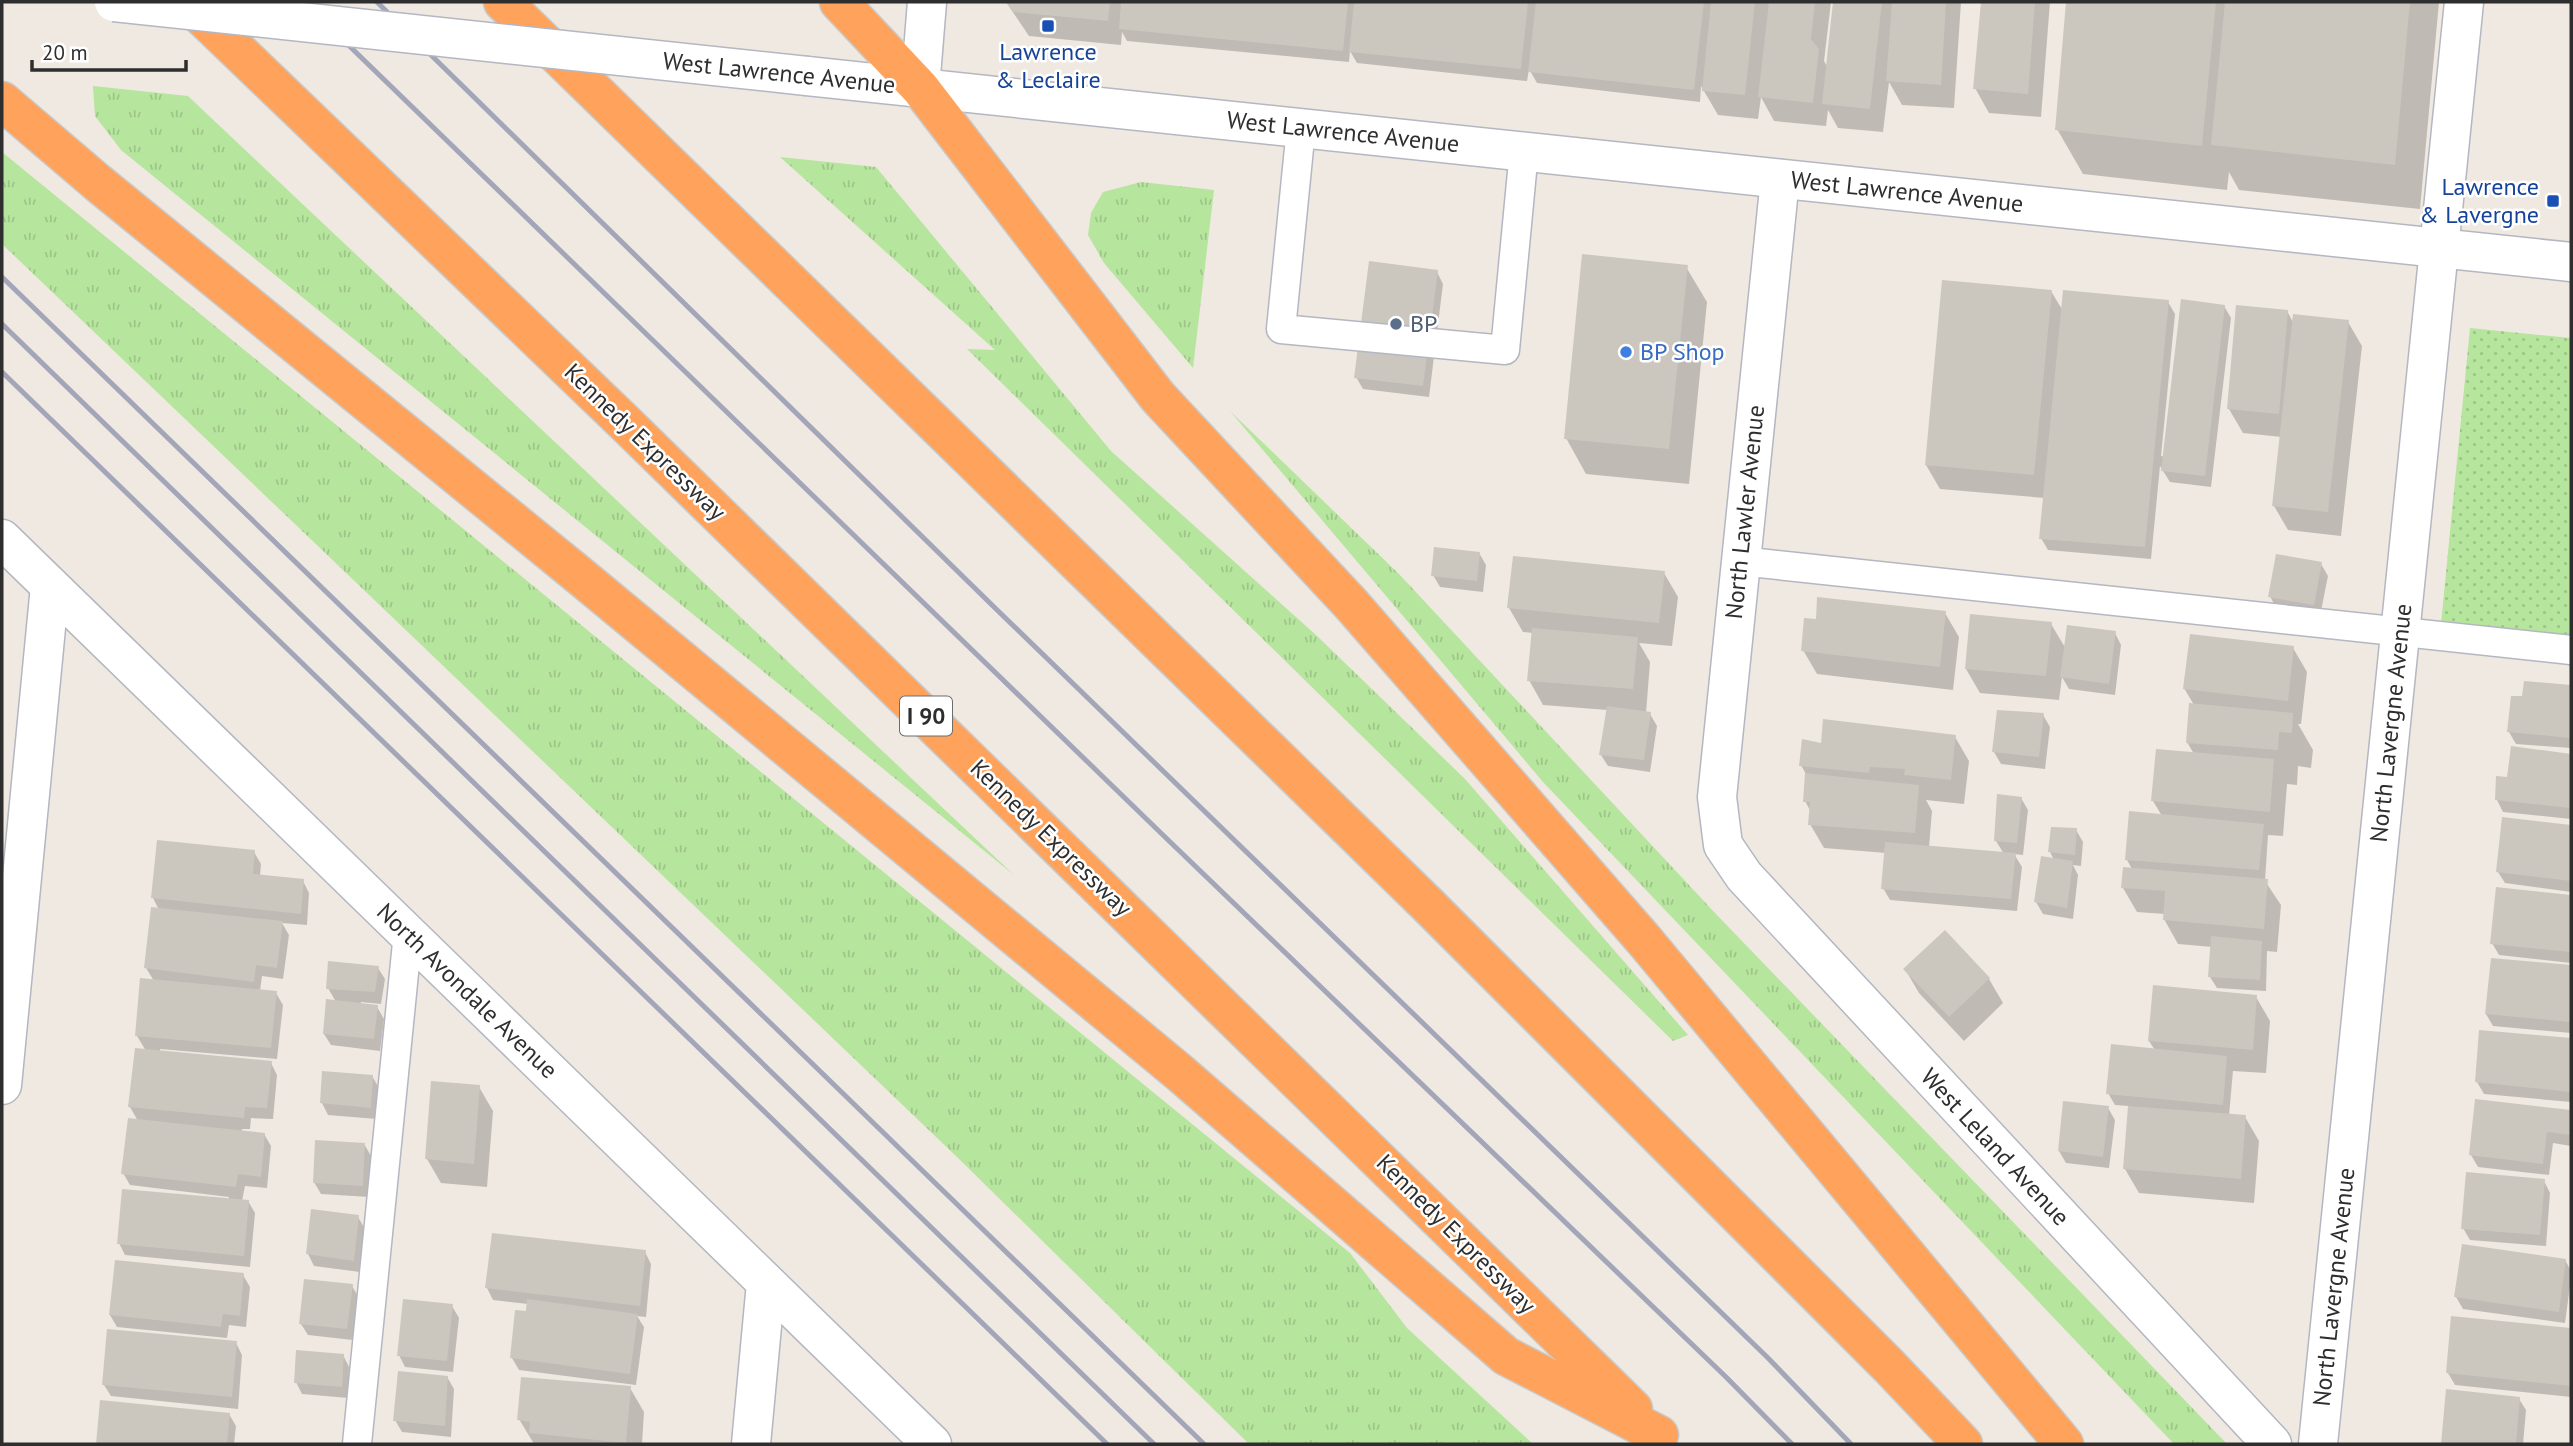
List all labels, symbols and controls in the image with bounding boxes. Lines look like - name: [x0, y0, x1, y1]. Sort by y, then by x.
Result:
- marker: Lawrence & Leclaire: [1040, 18, 1056, 34]
- scale bar: [32, 28, 186, 72]
- place label: Lawrence & Leclaire: [995, 36, 1101, 95]
- text: 20 m: [42, 39, 88, 66]
- street label: West Lawrence Avenue: [661, 45, 897, 100]
- street label: West Lawrence Avenue: [1225, 104, 1461, 159]
- street label: West Lawrence Avenue: [1789, 164, 2025, 219]
- place label: Lawrence & Lavergne: [2419, 171, 2539, 230]
- marker: Lawrence & Lavergne: [2545, 193, 2561, 209]
- place label: BP: [1410, 308, 1437, 339]
- marker: BP: [1388, 316, 1404, 332]
- place label: BP Shop: [1640, 336, 1725, 367]
- marker: BP Shop: [1618, 344, 1634, 360]
- street label: Kennedy Expressway: [558, 356, 733, 527]
- street label: North Lawler Avenue: [1718, 403, 1771, 620]
- street label: North Lavergne Avenue: [2363, 602, 2418, 844]
- road number: I 90: [900, 696, 952, 736]
- street label: Kennedy Expressway: [964, 752, 1139, 923]
- street label: North Avondale Avenue: [370, 896, 564, 1085]
- street label: West Leland Avenue: [1914, 1061, 2076, 1232]
- street label: Kennedy Expressway: [1370, 1147, 1543, 1320]
- street label: North Lavergne Avenue: [2306, 1166, 2361, 1408]

